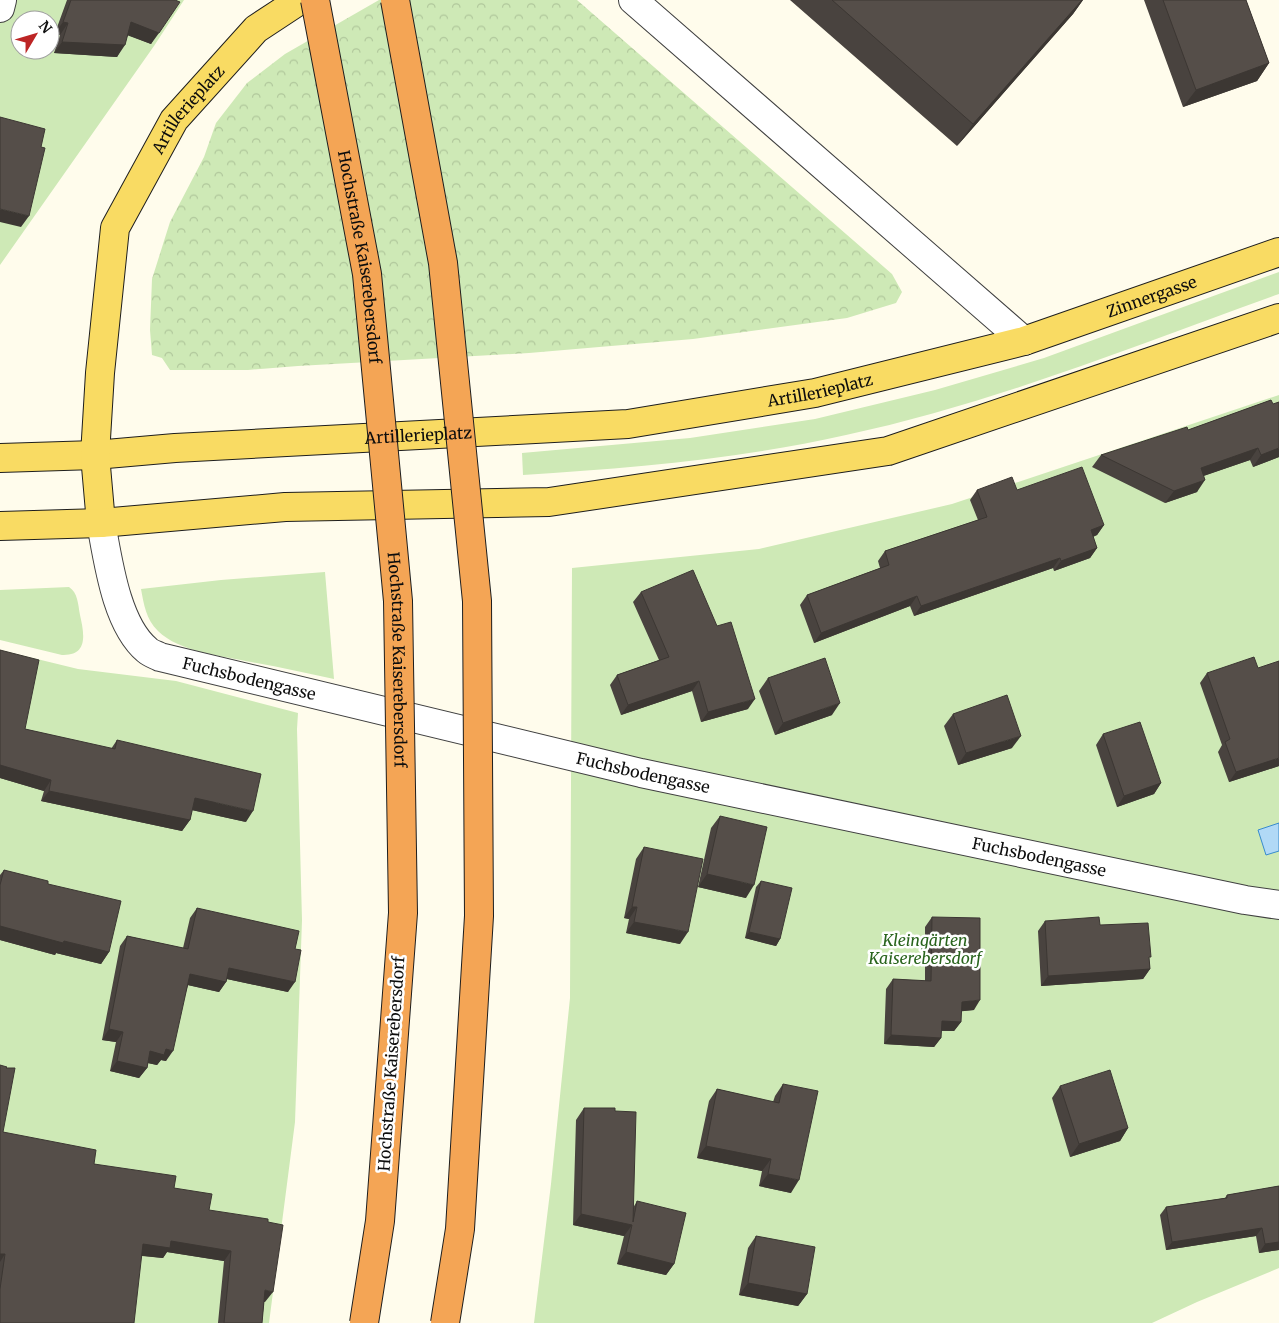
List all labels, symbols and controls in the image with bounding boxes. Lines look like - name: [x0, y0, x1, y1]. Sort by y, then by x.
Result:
- north arrow: [10, 10, 60, 60]
- text: N: [35, 17, 56, 37]
- street label: Artillerieplatz: [147, 61, 229, 158]
- street label: Hochstraße Kaiserebersdorf: [334, 149, 386, 365]
- street label: Zinnergasse: [1104, 272, 1199, 321]
- street label: Artillerieplatz: [765, 369, 875, 411]
- street label: Artillerieplatz: [363, 422, 473, 448]
- street label: Hochstraße Kaiserebersdorf: [383, 551, 411, 769]
- street label: Fuchsbodengasse: [181, 653, 318, 704]
- street label: Fuchsbodengasse: [574, 748, 712, 797]
- street label: Fuchsbodengasse: [970, 833, 1108, 881]
- park label: Kleingärten Kaiserebersdorf: [868, 930, 983, 968]
- street label: Hochstraße Kaiserebersdorf: [374, 955, 409, 1172]

